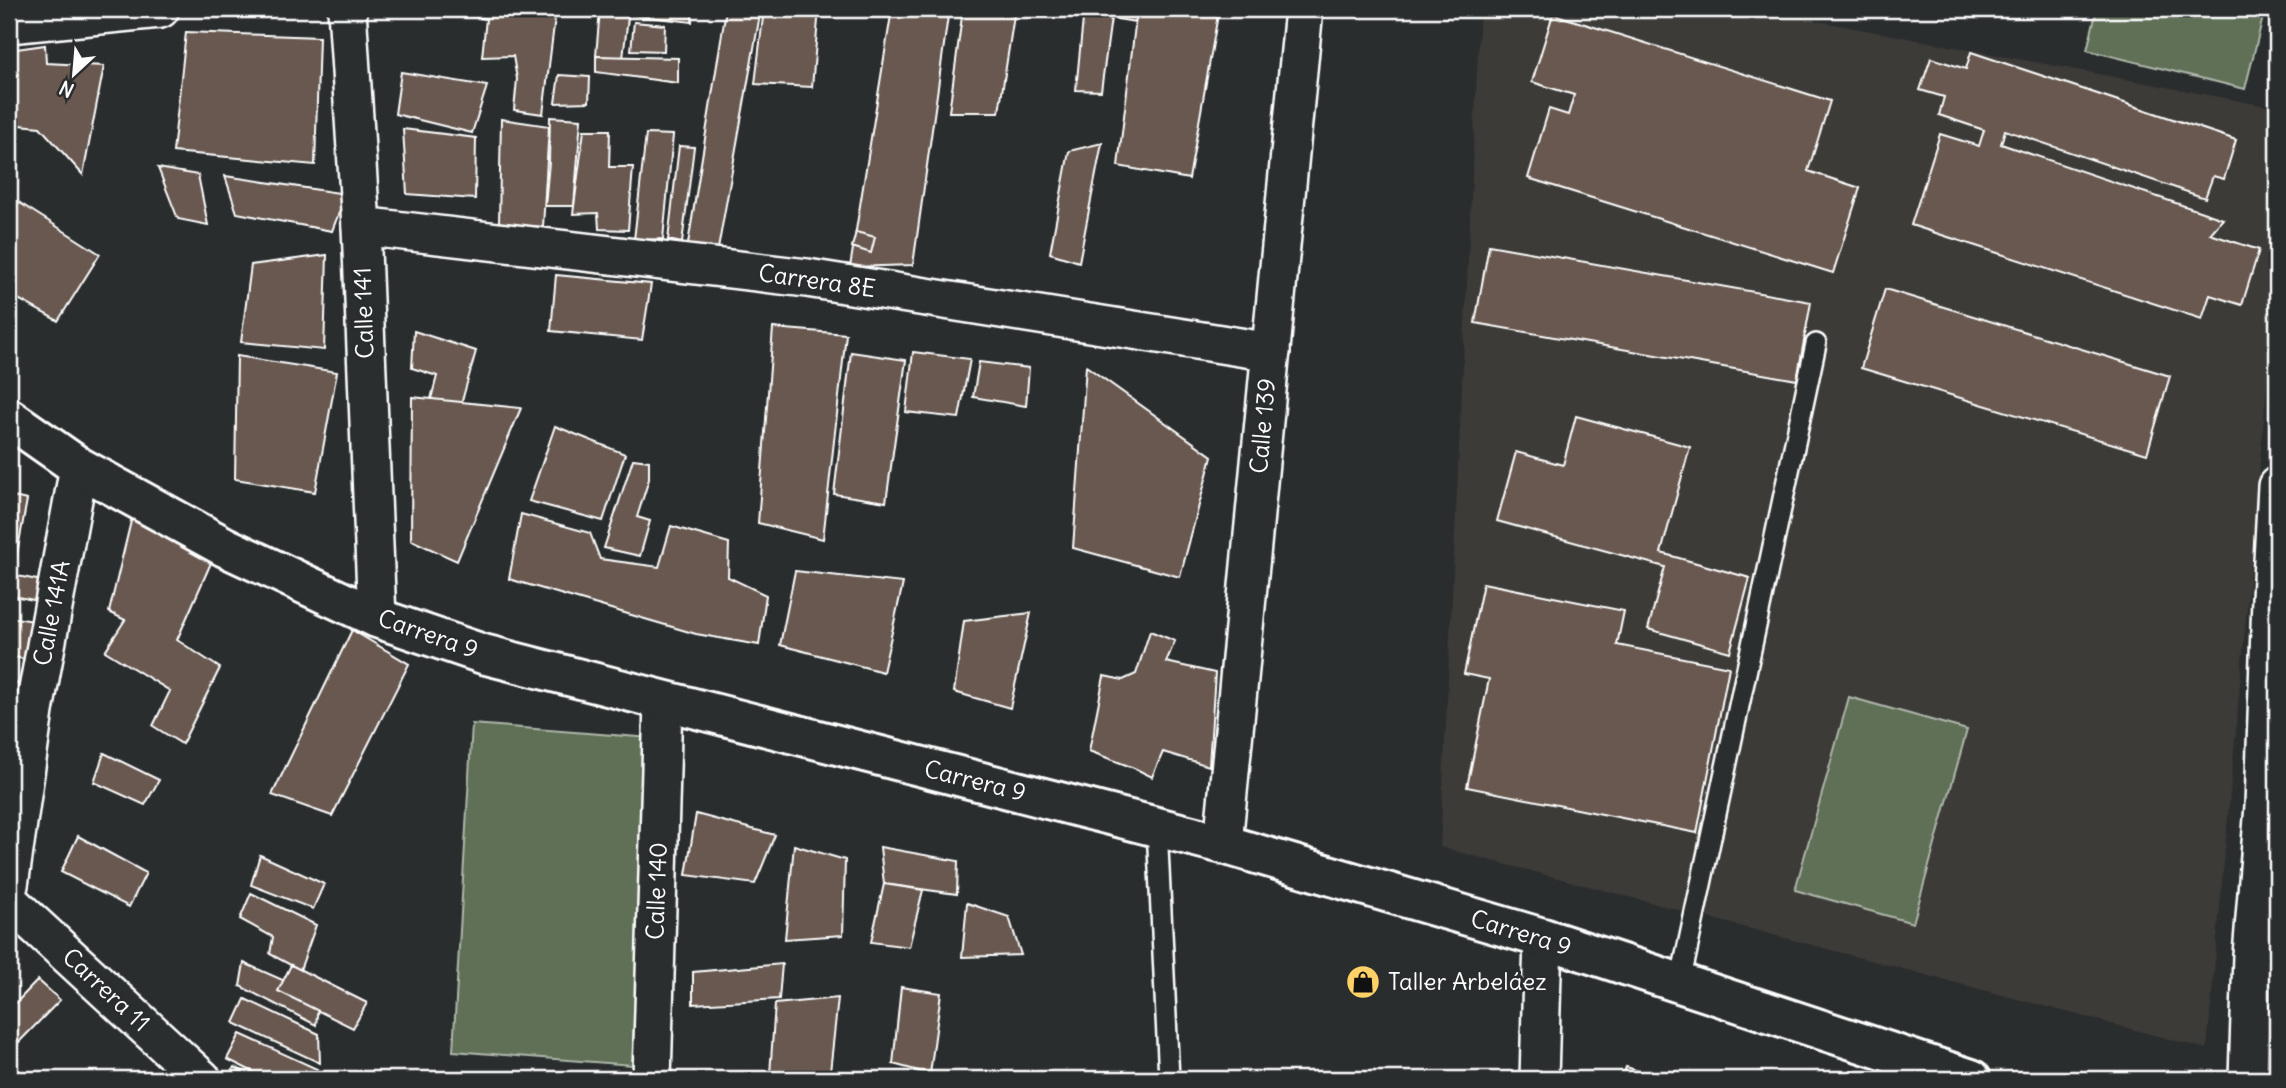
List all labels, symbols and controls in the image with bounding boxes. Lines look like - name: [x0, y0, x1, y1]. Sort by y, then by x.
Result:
- north arrow: [38, 38, 108, 108]
- text: N: [55, 76, 78, 103]
- street label: Carrera 8E: [757, 257, 878, 303]
- street label: Calle 141: [346, 267, 380, 359]
- street label: Calle 139: [1243, 377, 1281, 475]
- street label: Calle 141A: [26, 558, 76, 668]
- street label: Carrera 9: [374, 602, 482, 664]
- street label: Carrera 9: [921, 753, 1029, 807]
- street label: Calle 140: [639, 842, 673, 940]
- street label: Carrera 9: [1467, 903, 1575, 962]
- street label: Carrera 11: [57, 941, 157, 1037]
- shop icon: Taller Arbeláez: [1344, 963, 1382, 1001]
- place label: Taller Arbeláez: [1388, 966, 1547, 996]

